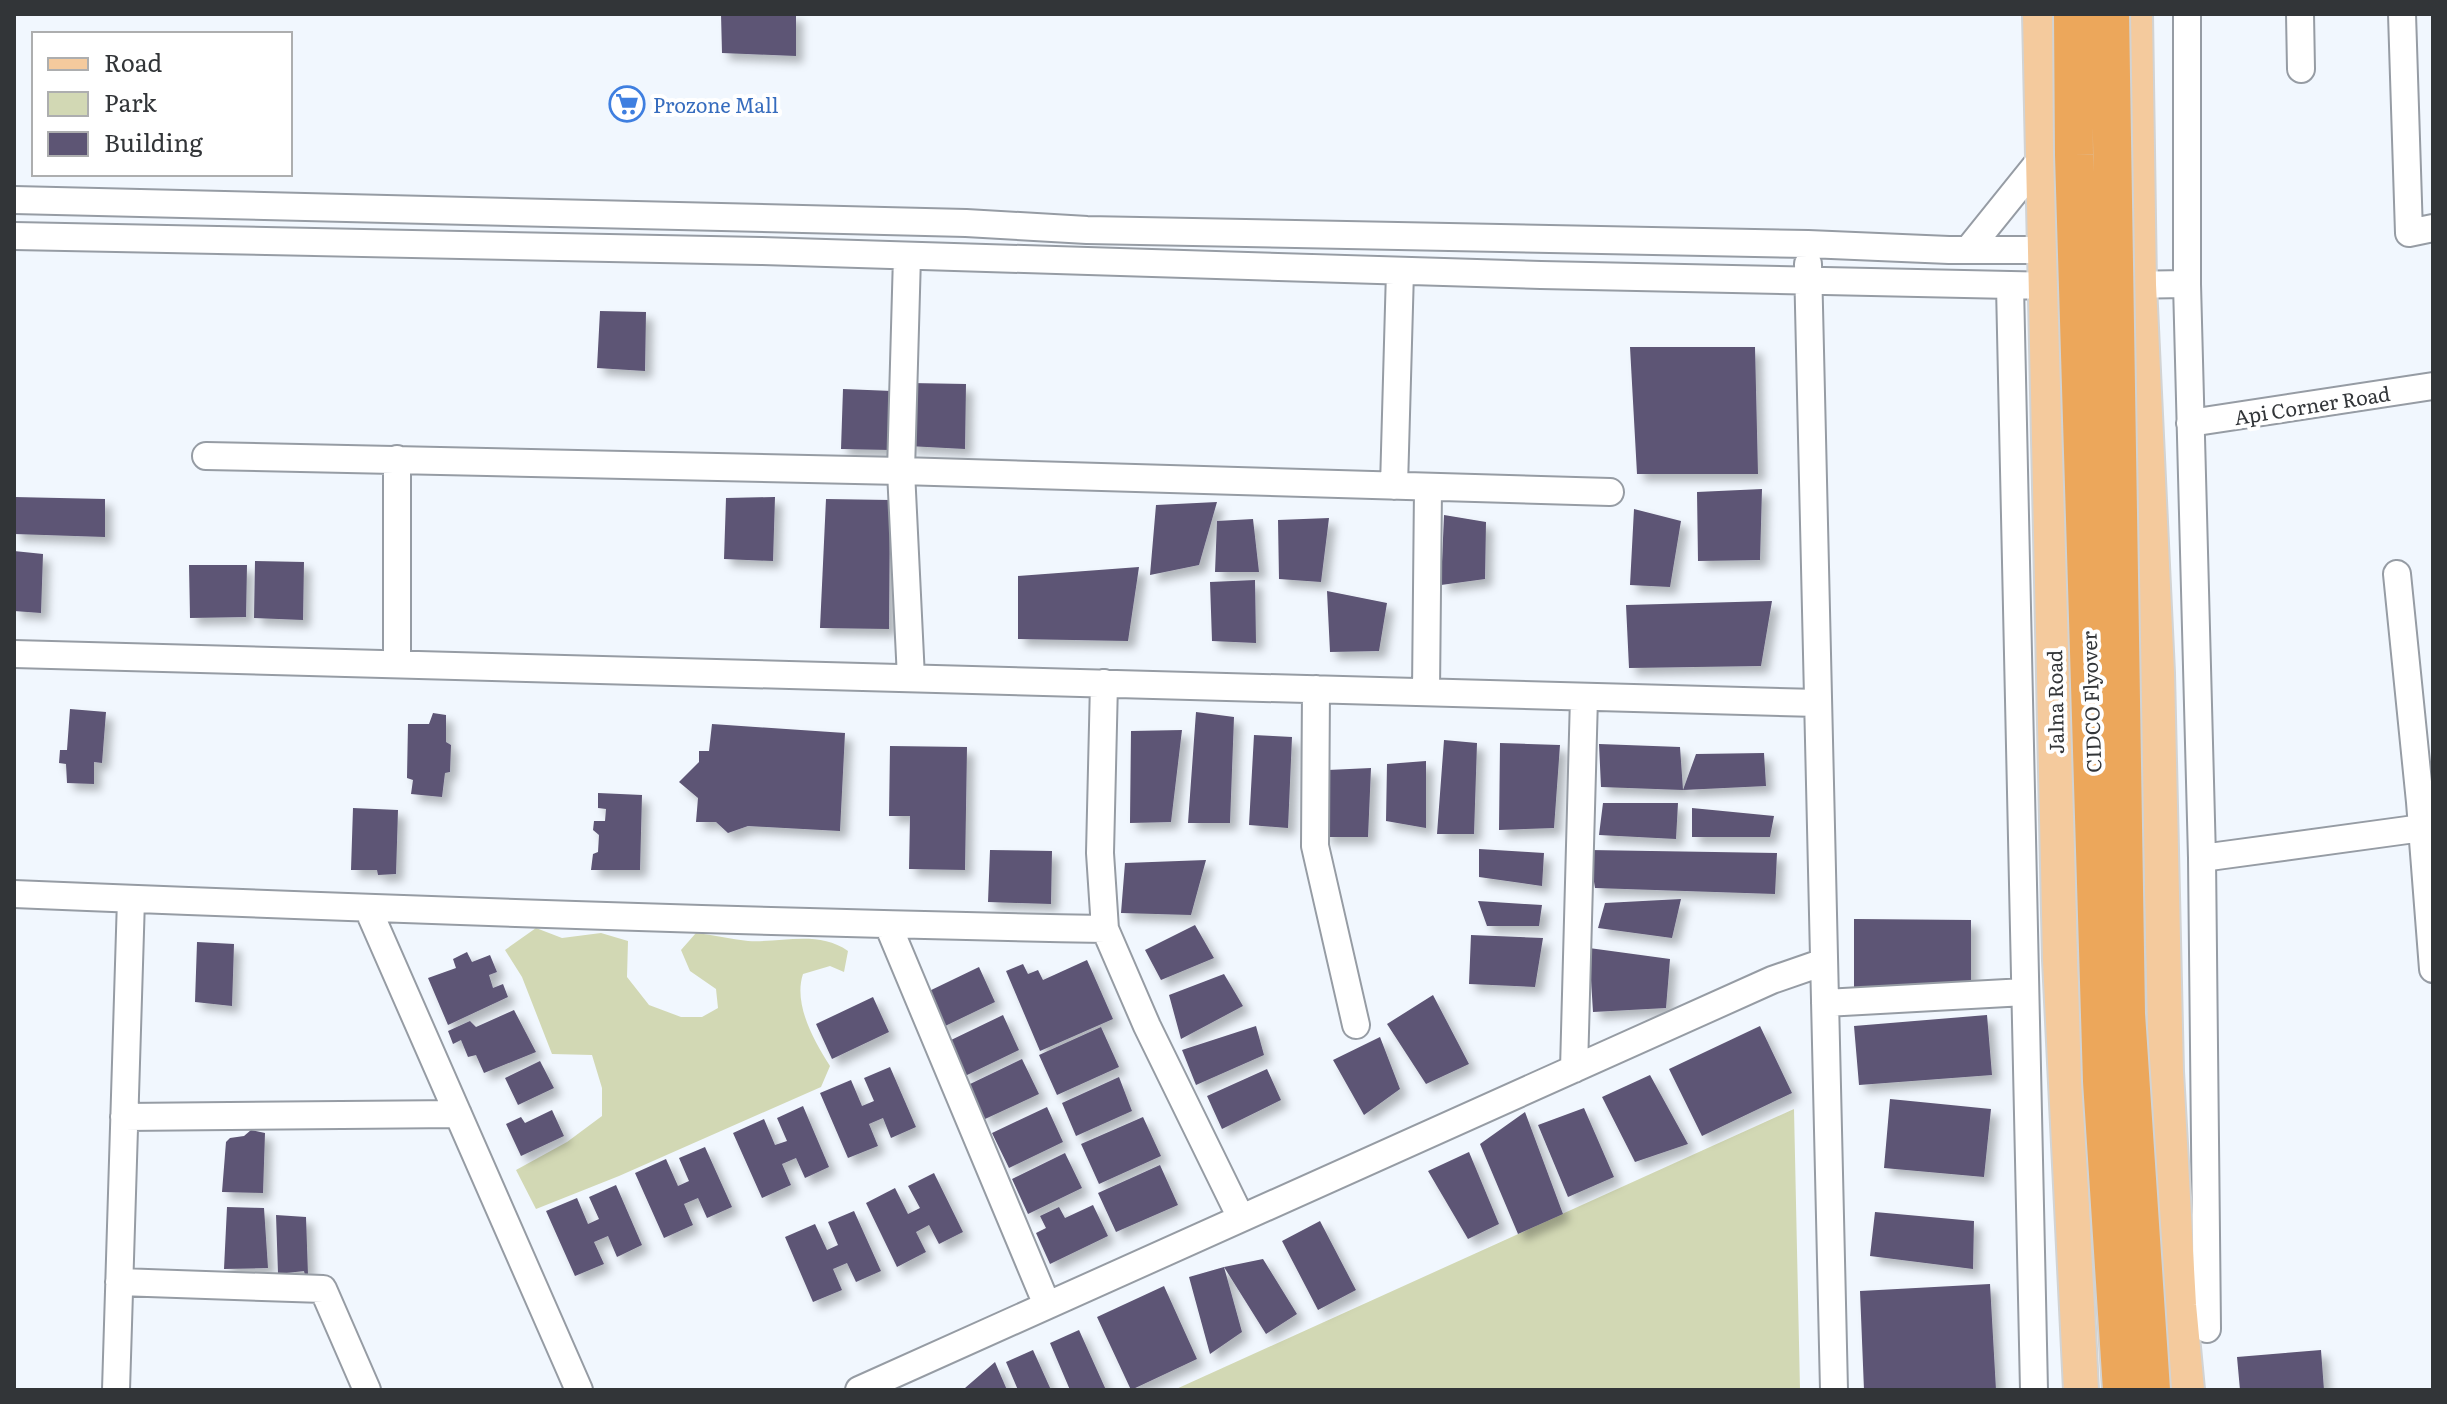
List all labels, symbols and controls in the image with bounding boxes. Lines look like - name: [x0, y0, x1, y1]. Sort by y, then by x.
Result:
- legend: [32, 32, 292, 176]
- text: Road: [104, 44, 163, 79]
- text: Park: [104, 84, 157, 119]
- supermarket icon: Prozone Mall: [608, 85, 646, 123]
- place label: Prozone Mall: [653, 89, 779, 119]
- text: Building: [104, 124, 203, 159]
- street label: Api Corner Road: [2232, 377, 2392, 431]
- street label: CIDCO Flyover: [2073, 630, 2107, 773]
- street label: Jalna Road: [2038, 650, 2070, 754]

